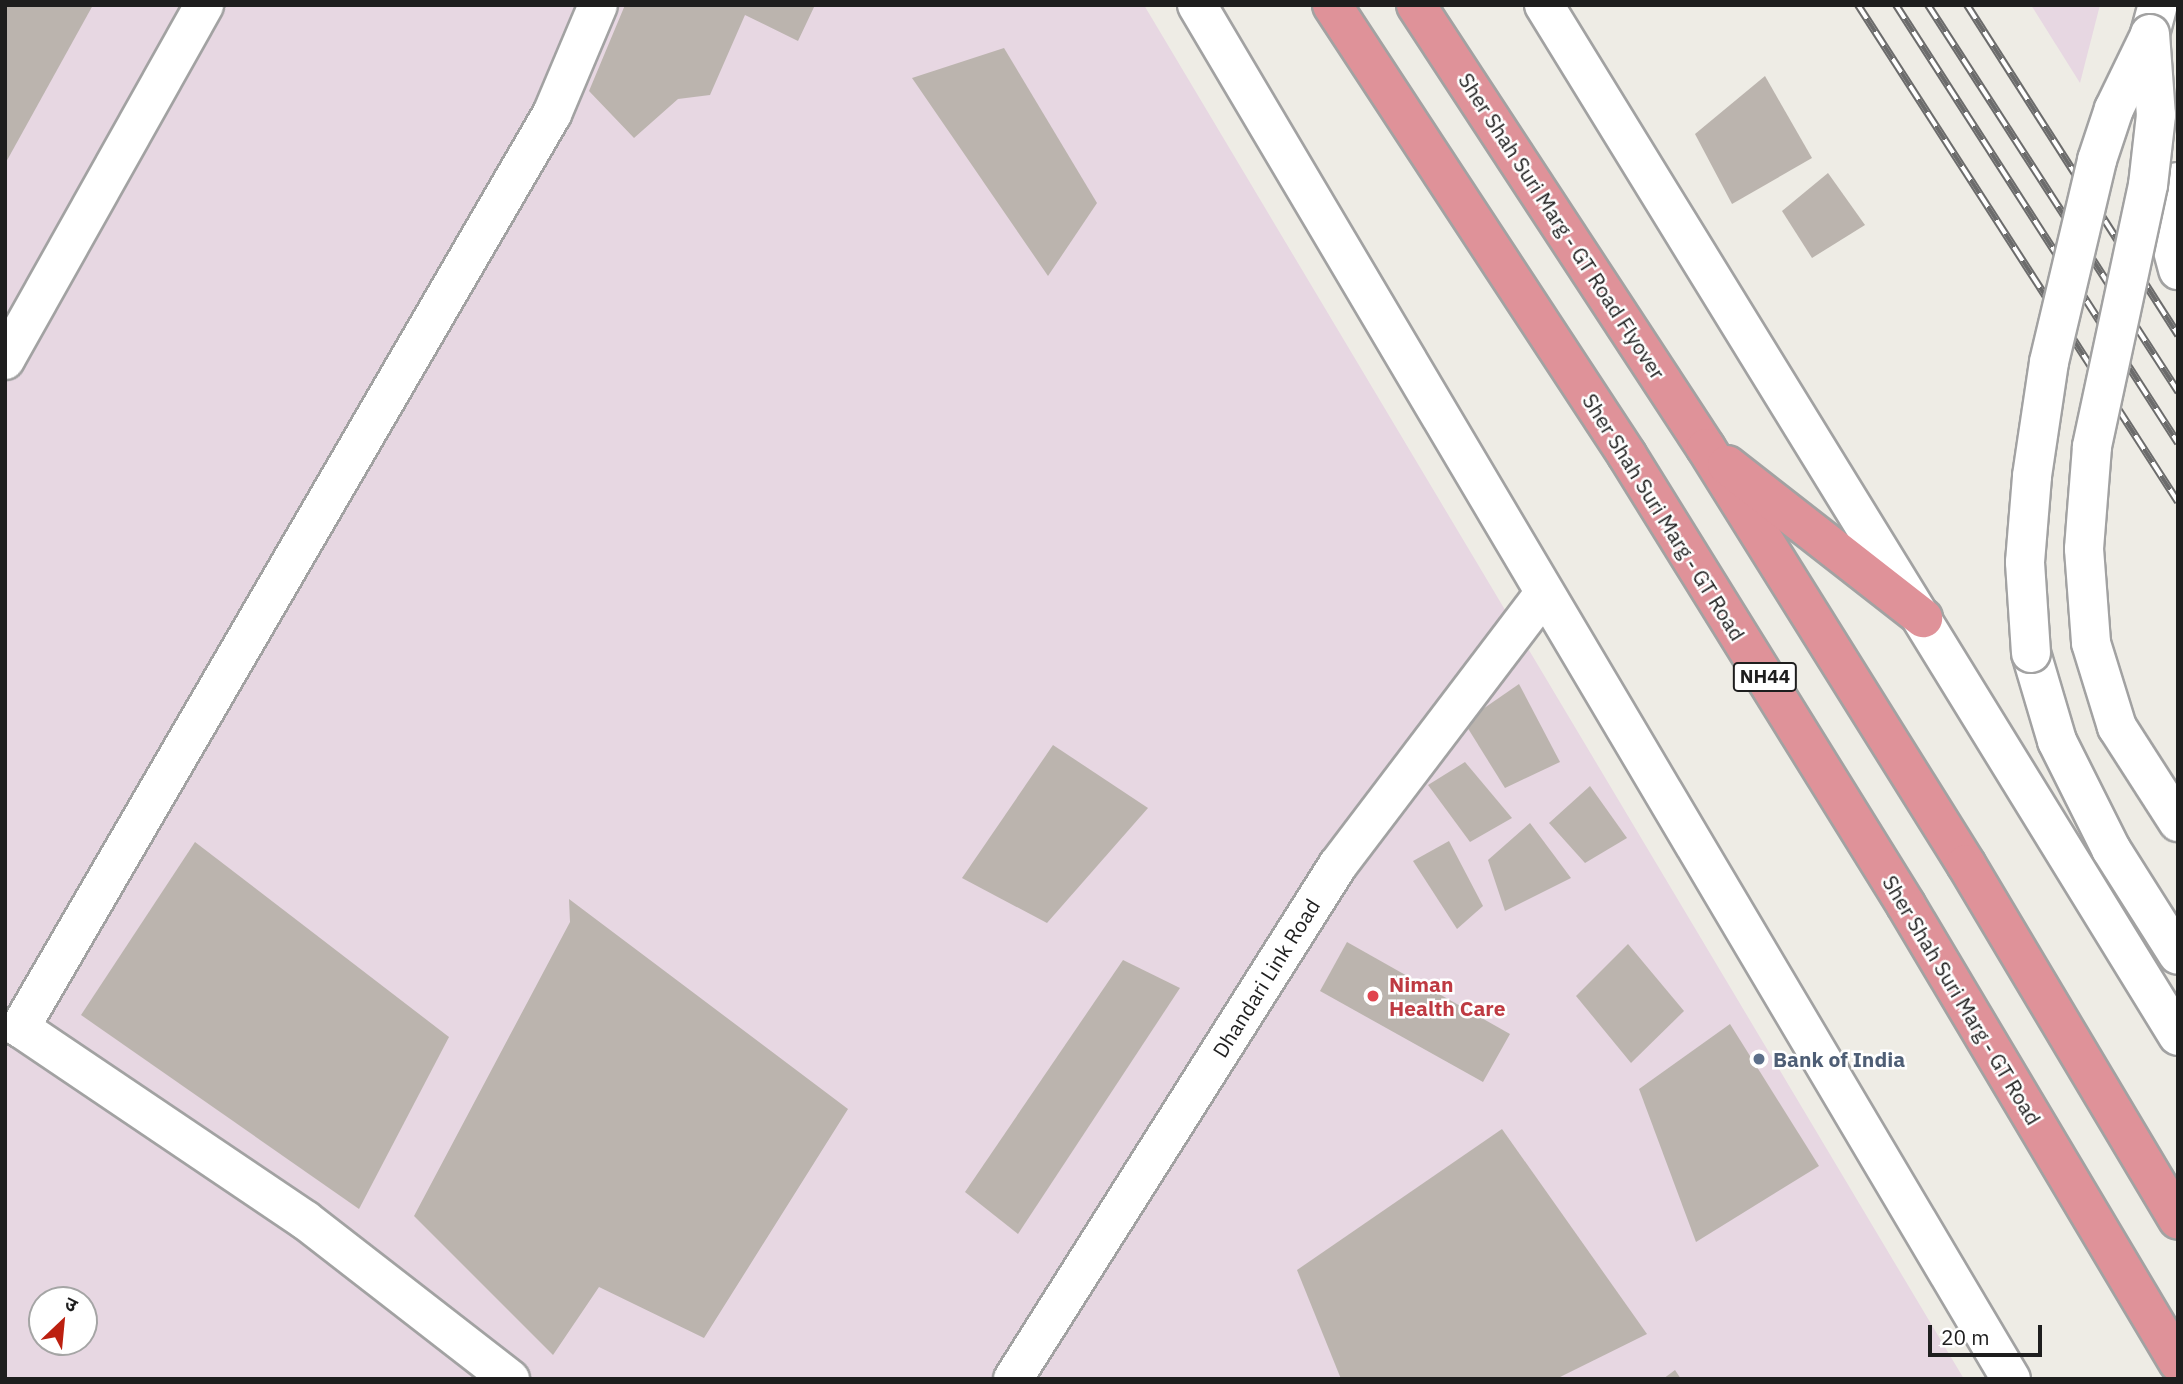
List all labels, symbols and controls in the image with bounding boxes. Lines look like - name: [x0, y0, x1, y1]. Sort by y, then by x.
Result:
- street label: Sher Shah Suri Marg - GT Road Flyover: [1453, 68, 1671, 384]
- street label: Sher Shah Suri Marg - GT Road: [1577, 389, 1751, 645]
- road number: NH44: [1732, 662, 1798, 692]
- street label: Sher Shah Suri Marg - GT Road: [1877, 871, 2047, 1129]
- street label: Dhandari Link Road: [1207, 894, 1325, 1062]
- place label: Niman Health Care: [1389, 971, 1506, 1021]
- marker: Niman Health Care: [1363, 986, 1383, 1006]
- place label: Bank of India: [1773, 1046, 1905, 1072]
- marker: Bank of India: [1751, 1051, 1767, 1067]
- north arrow: [28, 1286, 98, 1356]
- text: उ: [61, 1291, 82, 1317]
- scale bar: [1931, 1310, 2045, 1354]
- text: 20 m: [1941, 1323, 1990, 1351]

